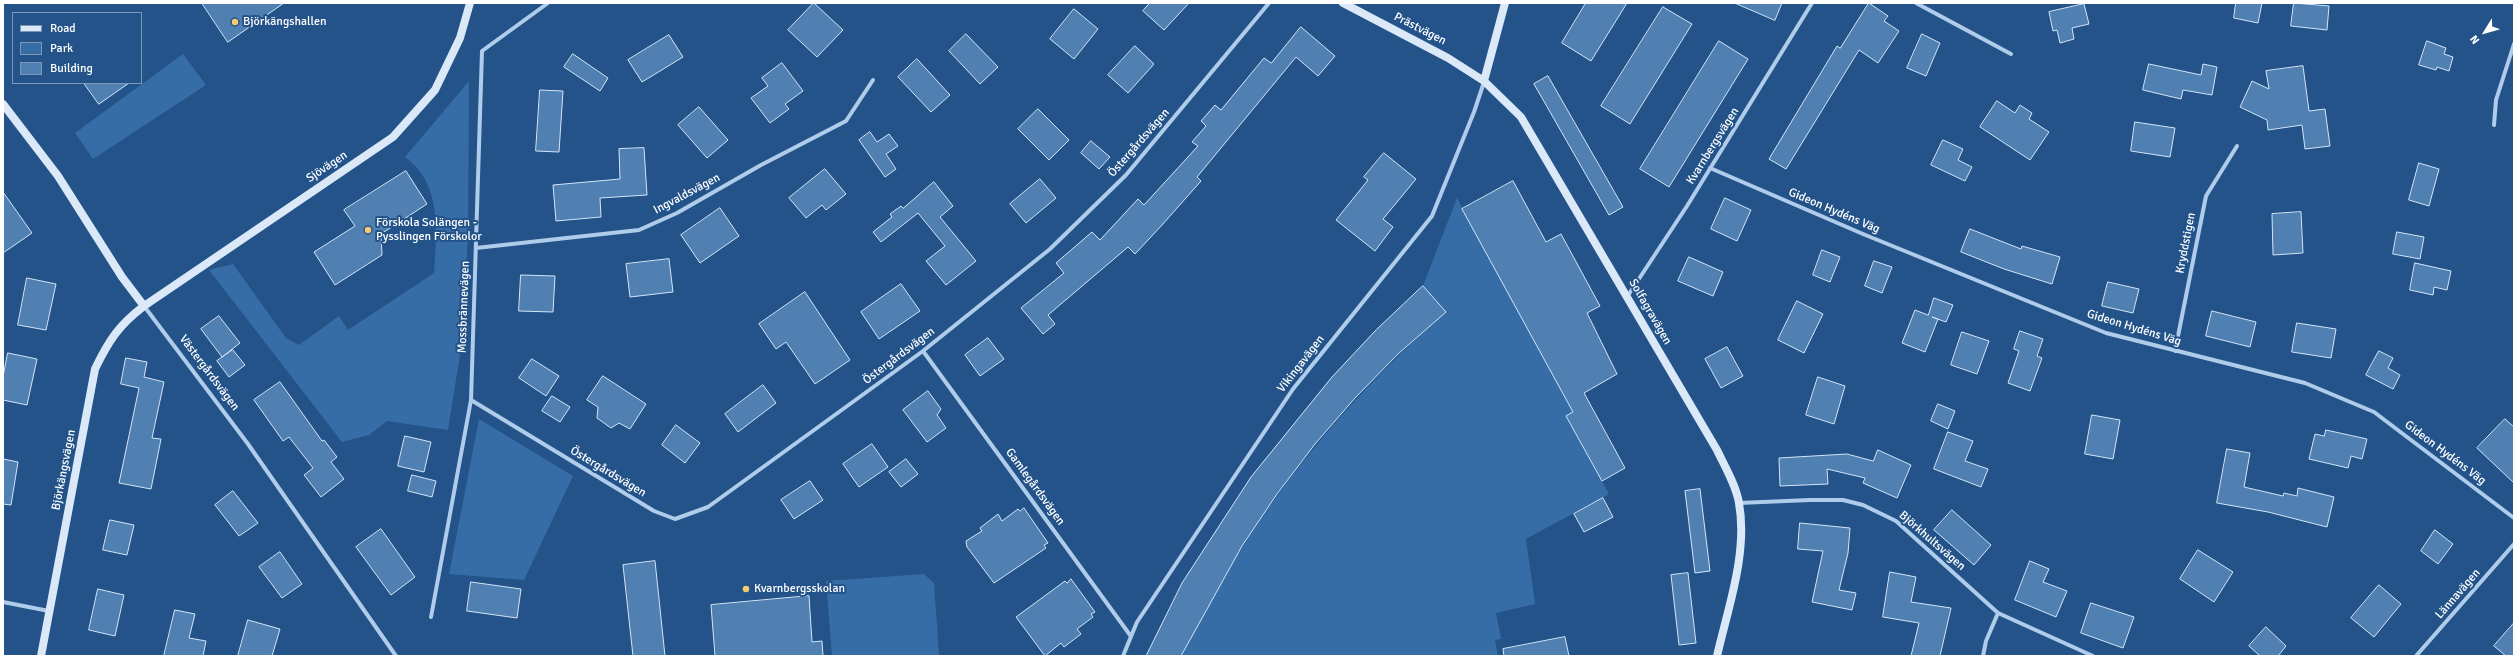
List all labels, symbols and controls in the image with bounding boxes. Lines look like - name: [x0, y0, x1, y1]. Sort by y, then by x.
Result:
- street label: Prästvägen: [1391, 10, 1449, 48]
- legend: [12, 12, 142, 84]
- north arrow: [2465, 12, 2505, 52]
- place label: Björkängshallen: [243, 15, 326, 29]
- marker: Björkängshallen: [230, 17, 240, 27]
- text: Road: [50, 21, 76, 36]
- text: N: [2468, 33, 2483, 46]
- text: Park: [50, 41, 73, 56]
- text: Building: [50, 61, 93, 76]
- street label: Kvarnbergsvägen: [1684, 105, 1742, 187]
- street label: Östergårdsvägen: [1105, 106, 1173, 180]
- street label: Sjövägen: [304, 148, 350, 186]
- street label: Ingvaldsvägen: [651, 170, 723, 218]
- street label: Gideon Hydéns Väg: [1786, 185, 1882, 237]
- street label: Kryddstigen: [2173, 211, 2199, 275]
- place label: Förskola Solängen - Pysslingen Förskolor: [376, 216, 482, 244]
- marker: Förskola Solängen - Pysslingen Förskolor: [363, 225, 373, 235]
- street label: Mossbrännevägen: [455, 261, 473, 353]
- street label: Solfagravägen: [1625, 277, 1675, 347]
- street label: Gideon Hydéns Väg: [2085, 307, 2183, 349]
- street label: Östergårdsvägen: [860, 324, 938, 388]
- street label: Västergårdsvägen: [176, 332, 242, 414]
- street label: Vikingavägen: [1274, 333, 1328, 395]
- street label: Gideon Hydéns Väg: [2402, 418, 2488, 488]
- street label: Björkängsvägen: [49, 428, 79, 512]
- street label: Östergårdsvägen: [567, 444, 649, 500]
- street label: Gamlegårdsvägen: [1002, 446, 1068, 528]
- street label: Björkhultsvägen: [1896, 508, 1968, 574]
- street label: Lännavägen: [2432, 566, 2484, 622]
- place label: Kvarnbergsskolan: [754, 582, 845, 596]
- marker: Kvarnbergsskolan: [741, 584, 751, 594]

